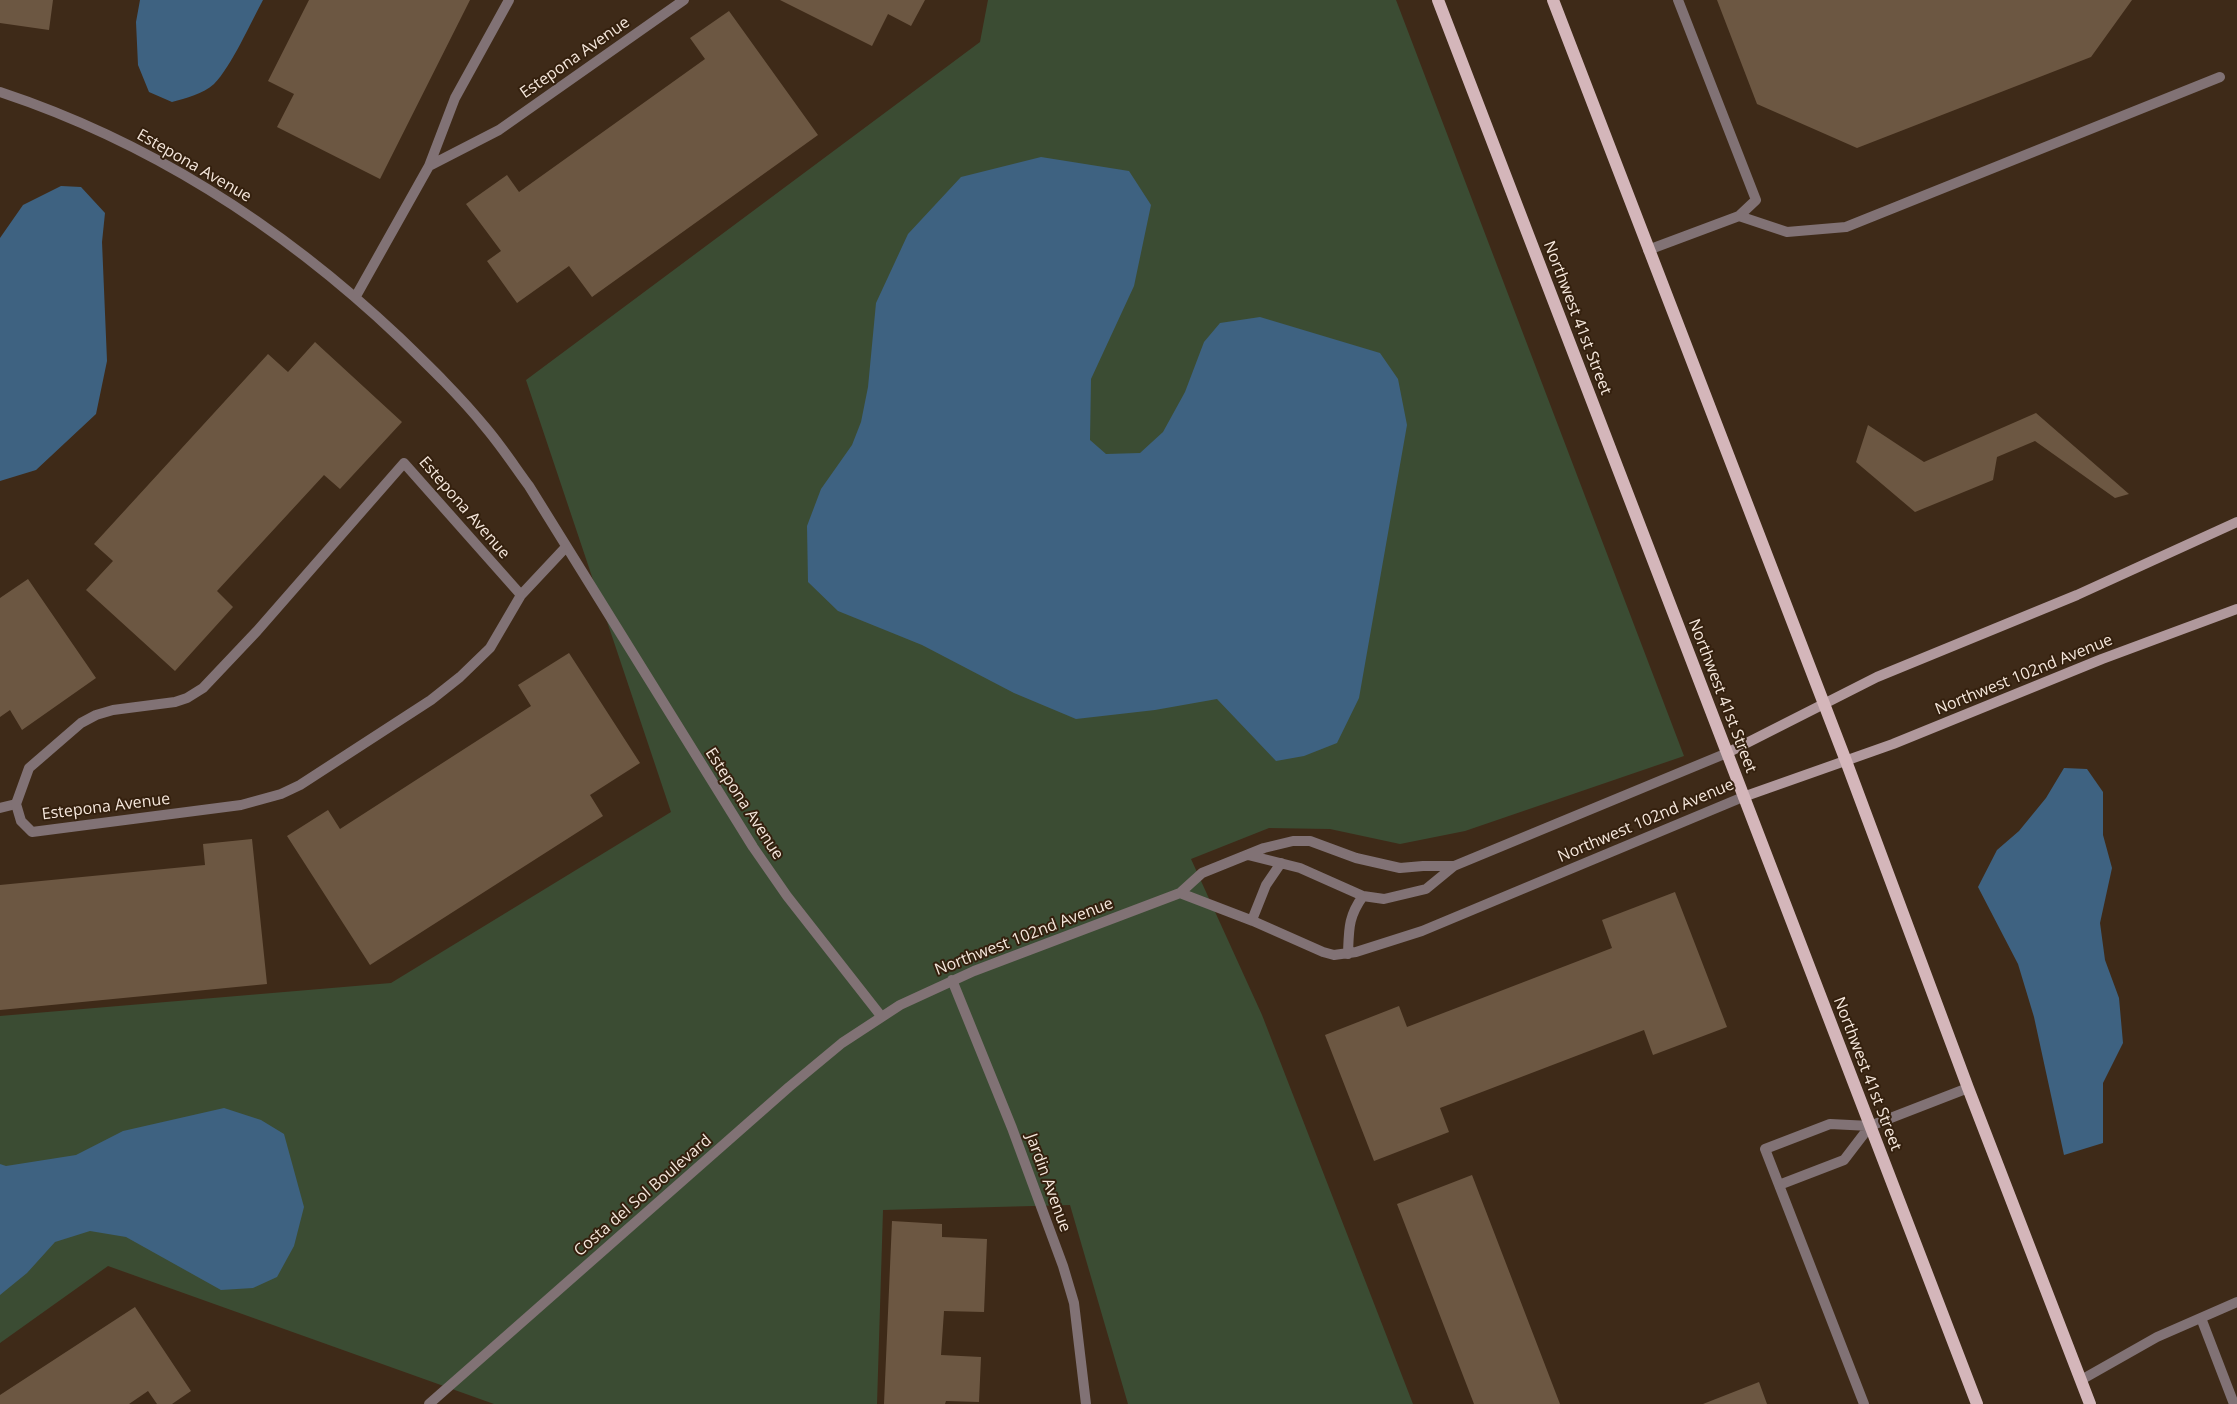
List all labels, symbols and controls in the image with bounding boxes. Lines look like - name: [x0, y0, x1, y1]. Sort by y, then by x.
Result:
- street label: Estepona Avenue: [517, 13, 633, 103]
- street label: Estepona Avenue: [133, 125, 255, 207]
- street label: Northwest 41st Street: [1539, 238, 1615, 398]
- street label: Estepona Avenue: [414, 453, 514, 563]
- street label: Northwest 41st Street: [1684, 616, 1760, 776]
- street label: Northwest 102nd Avenue: [1933, 631, 2115, 719]
- street label: Estepona Avenue: [701, 745, 787, 863]
- street label: Northwest 102nd Avenue: [1555, 775, 1737, 867]
- street label: Estepona Avenue: [41, 790, 171, 824]
- street label: Northwest 102nd Avenue: [932, 894, 1116, 980]
- street label: Northwest 41st Street: [1829, 994, 1905, 1154]
- street label: Costa del Sol Boulevard: [570, 1131, 716, 1261]
- street label: Jardin Avenue: [1021, 1131, 1075, 1235]

